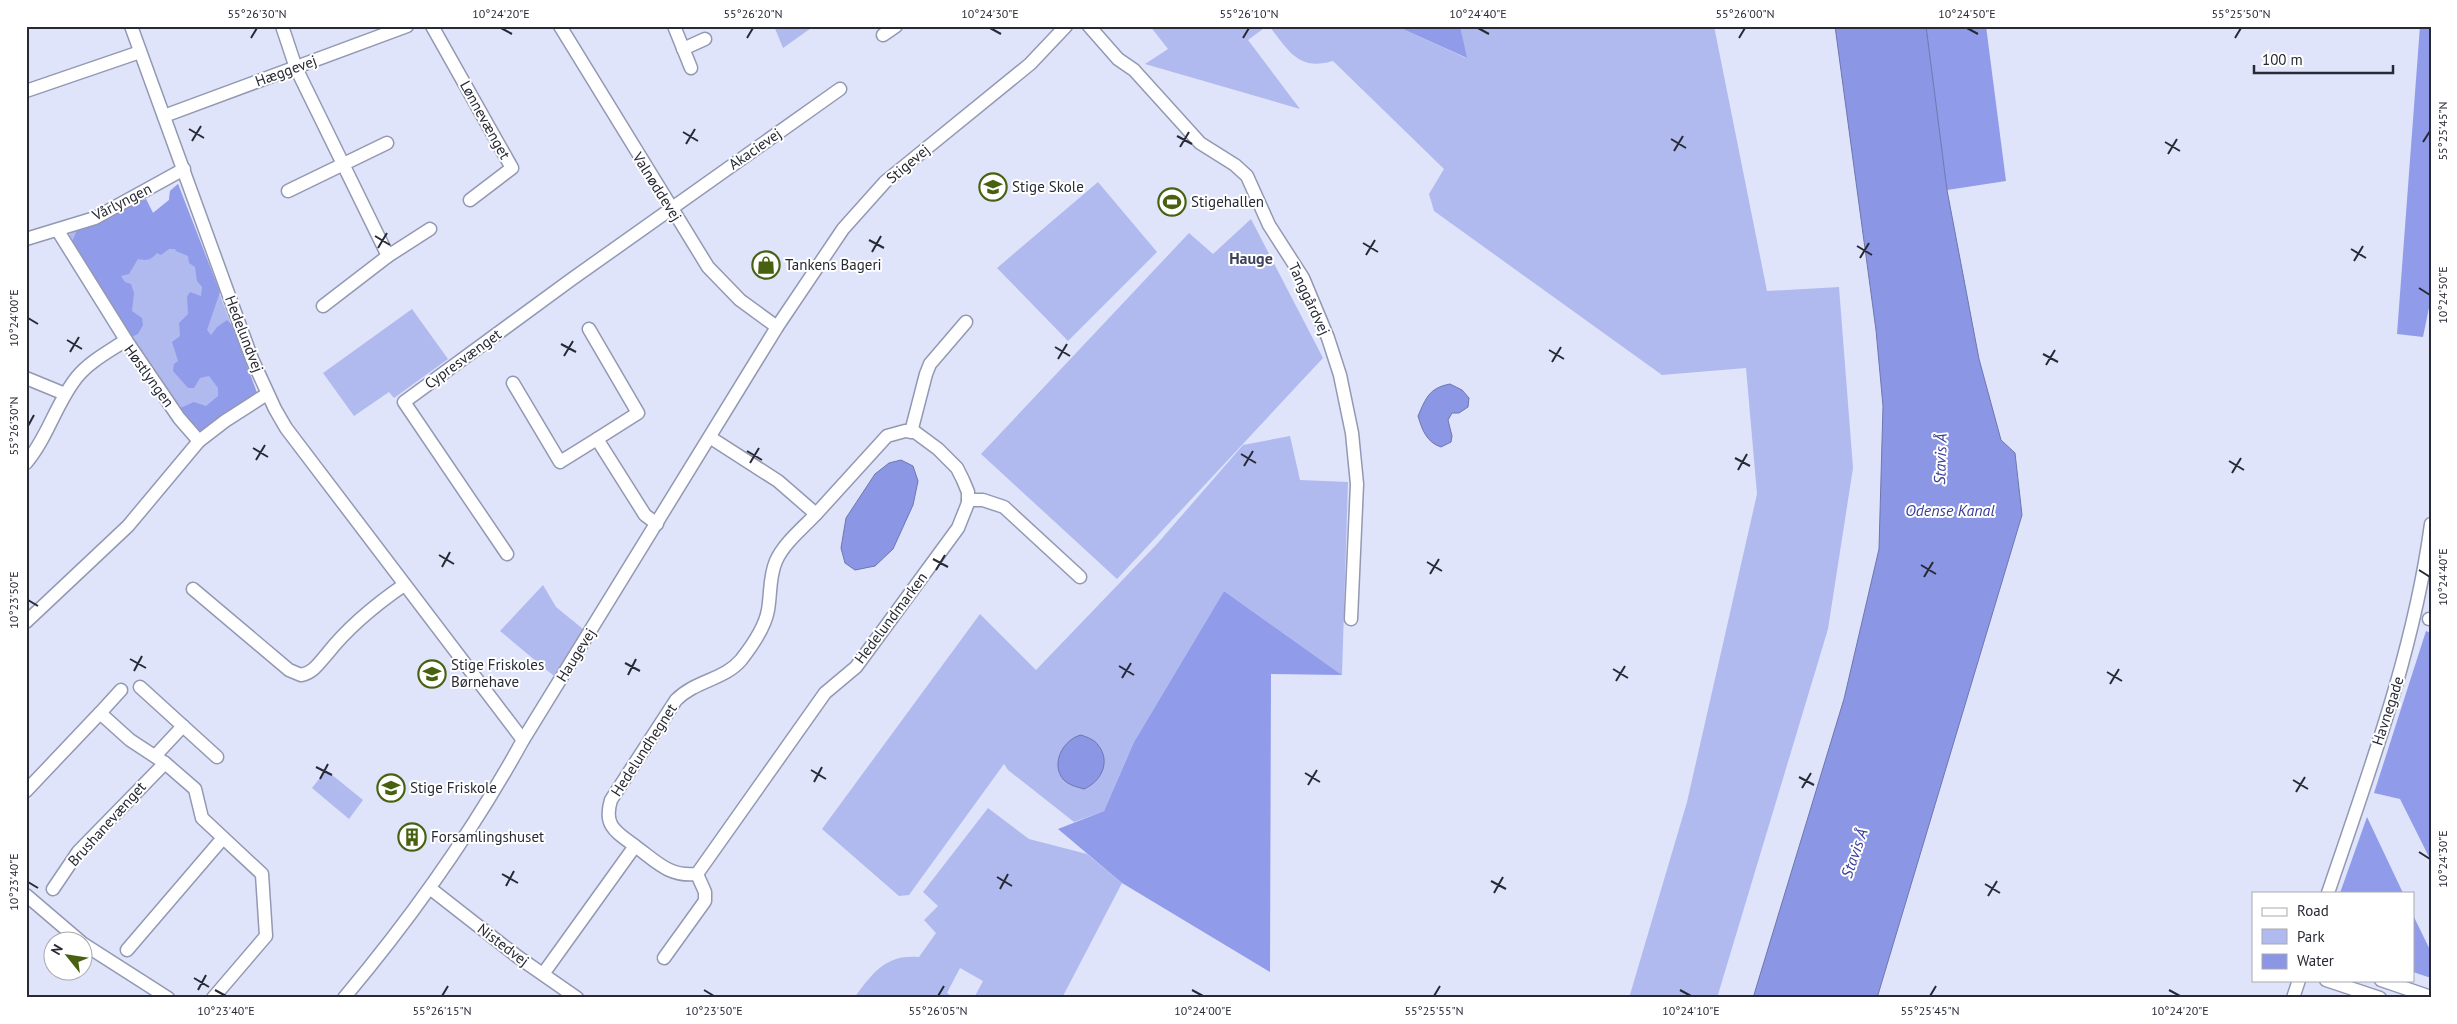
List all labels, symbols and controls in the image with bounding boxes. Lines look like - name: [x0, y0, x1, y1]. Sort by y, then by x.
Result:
- text: 55°26'30"N: [227, 6, 287, 21]
- text: 10°24'20"E: [472, 6, 530, 21]
- text: 55°26'20"N: [723, 6, 783, 21]
- text: 10°24'30"E: [961, 6, 1019, 21]
- text: 55°26'10"N: [1219, 6, 1279, 21]
- text: 10°24'40"E: [1449, 6, 1507, 21]
- text: 55°26'00"N: [1715, 6, 1775, 21]
- text: 10°24'50"E: [1938, 6, 1996, 21]
- text: 55°25'50"N: [2211, 6, 2271, 21]
- scale bar: [2254, 42, 2393, 74]
- text: 100 m: [2262, 50, 2303, 69]
- street label: Hæggevej: [252, 51, 319, 90]
- street label: Lønnevænget: [456, 77, 515, 162]
- text: 55°25'45"N: [2435, 101, 2450, 161]
- street label: Akacievej: [725, 124, 785, 174]
- street label: Stigevej: [882, 140, 933, 187]
- street label: Valnøddevej: [628, 148, 686, 225]
- school or university icon: Stige Skole: [978, 172, 1008, 202]
- place label: Stige Skole: [1012, 177, 1084, 196]
- street label: Vårlyngen: [88, 179, 155, 225]
- sports icon: Stigehallen: [1157, 187, 1187, 217]
- place label: Stigehallen: [1191, 192, 1264, 211]
- district label: Hauge: [1229, 248, 1273, 268]
- shop icon: Tankens Bageri: [751, 250, 781, 280]
- place label: Tankens Bageri: [785, 255, 882, 274]
- street label: Tanggårdvej: [1284, 260, 1335, 338]
- text: 10°24'50"E: [2435, 266, 2450, 324]
- text: 10°24'00"E: [6, 289, 21, 347]
- street label: Hedelundvej: [221, 293, 268, 375]
- street label: Cypresvænget: [421, 324, 505, 393]
- street label: Høstlyngen: [120, 341, 179, 411]
- text: 55°26'30"N: [6, 396, 21, 456]
- water label: Stavis Å: [1929, 433, 1951, 485]
- water label: Odense Kanal: [1905, 500, 1995, 520]
- text: 10°24'40"E: [2435, 548, 2450, 606]
- street label: Hedelundmarken: [850, 568, 931, 667]
- text: 10°23'50"E: [6, 571, 21, 629]
- street label: Haugevej: [552, 624, 599, 685]
- place label: Stige Friskoles Børnehave: [451, 655, 544, 691]
- school or university icon: Stige Friskoles Børnehave: [417, 659, 447, 689]
- street label: Havnegade: [2367, 674, 2408, 748]
- street label: Hedelundhegnet: [607, 700, 681, 800]
- school or university icon: Stige Friskole: [376, 773, 406, 803]
- street label: Brushanevænget: [64, 777, 150, 870]
- place label: Stige Friskole: [410, 778, 497, 797]
- building icon: Forsamlingshuset: [397, 822, 427, 852]
- water label: Stavis Å: [1836, 825, 1872, 880]
- place label: Forsamlingshuset: [431, 827, 544, 846]
- text: 10°24'30"E: [2435, 830, 2450, 888]
- text: 10°23'40"E: [6, 853, 21, 911]
- legend: [2252, 892, 2414, 982]
- text: Road: [2297, 901, 2329, 920]
- street label: Nistedvej: [474, 919, 533, 970]
- text: Park: [2297, 927, 2325, 946]
- north arrow: [42, 932, 92, 982]
- text: N: [47, 941, 67, 958]
- text: Water: [2297, 951, 2334, 970]
- text: 10°23'40"E: [197, 1003, 255, 1018]
- text: 55°26'15"N: [412, 1003, 472, 1018]
- text: 10°23'50"E: [685, 1003, 743, 1018]
- text: 55°26'05"N: [908, 1003, 968, 1018]
- text: 10°24'00"E: [1174, 1003, 1232, 1018]
- text: 55°25'55"N: [1404, 1003, 1464, 1018]
- text: 10°24'10"E: [1662, 1003, 1720, 1018]
- text: 55°25'45"N: [1900, 1003, 1960, 1018]
- text: 10°24'20"E: [2151, 1003, 2209, 1018]

